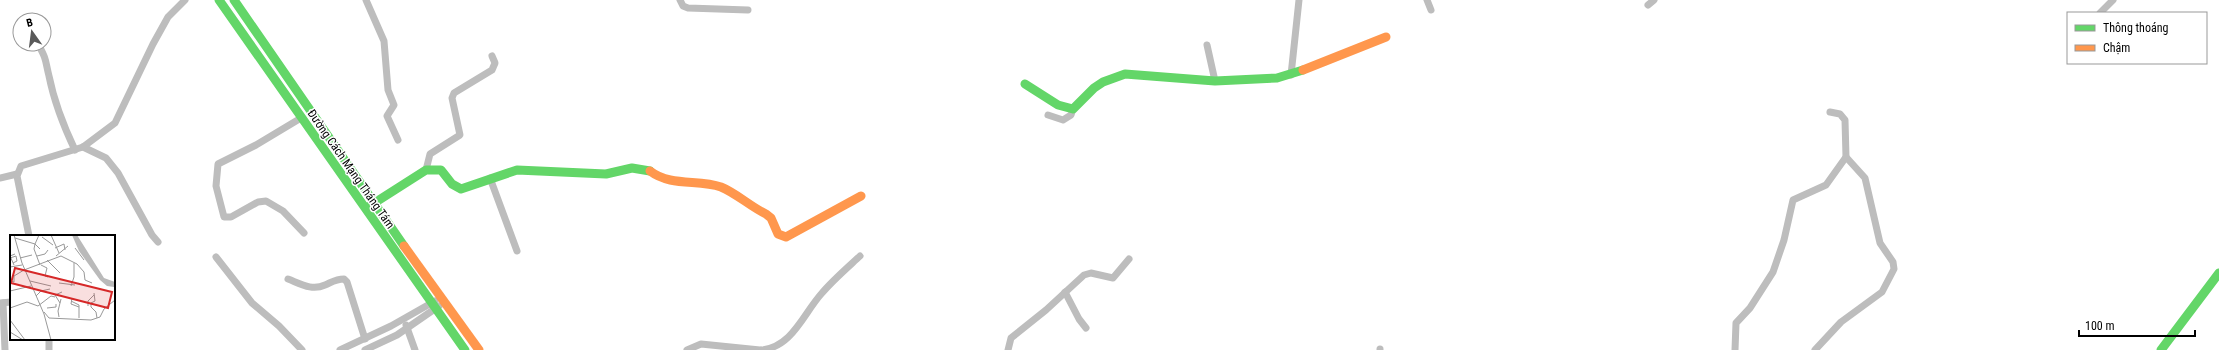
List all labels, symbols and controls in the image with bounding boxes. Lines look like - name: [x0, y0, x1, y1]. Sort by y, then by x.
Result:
- north arrow: [12, 12, 52, 52]
- legend: [2067, 12, 2207, 64]
- text: B: [25, 16, 34, 30]
- text: Thông thoáng: [2103, 21, 2168, 35]
- text: Chậm: [2103, 41, 2130, 55]
- street label: Đường Cách Mạng Tháng Tám: [304, 107, 398, 231]
- inset map: [10, 235, 115, 340]
- scale bar: [2079, 312, 2195, 338]
- text: 100 m: [2085, 319, 2115, 333]

